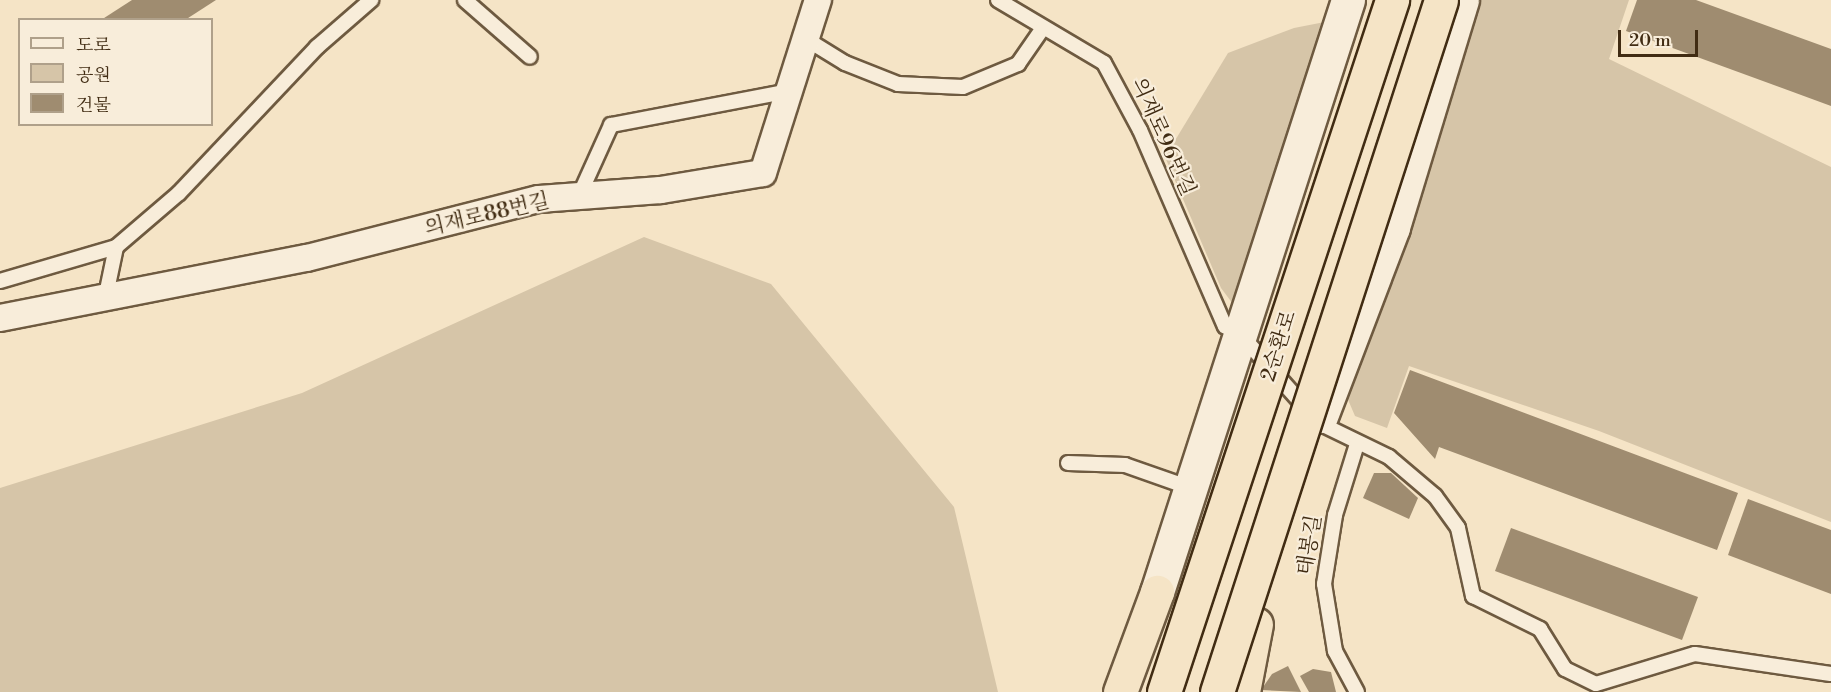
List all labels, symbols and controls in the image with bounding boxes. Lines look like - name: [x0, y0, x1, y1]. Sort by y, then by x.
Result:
- legend: [18, 18, 213, 126]
- scale bar: [1621, 18, 1700, 56]
- text: 20 m: [1629, 29, 1671, 52]
- text: 도로: [76, 34, 111, 57]
- text: 공원: [76, 64, 111, 87]
- street label: 의재로96번길: [1126, 74, 1200, 200]
- text: 건물: [76, 94, 111, 117]
- street label: 의재로88번길: [422, 188, 552, 242]
- street label: 2순환로: [1256, 307, 1302, 385]
- street label: 태봉길: [1293, 513, 1327, 577]

